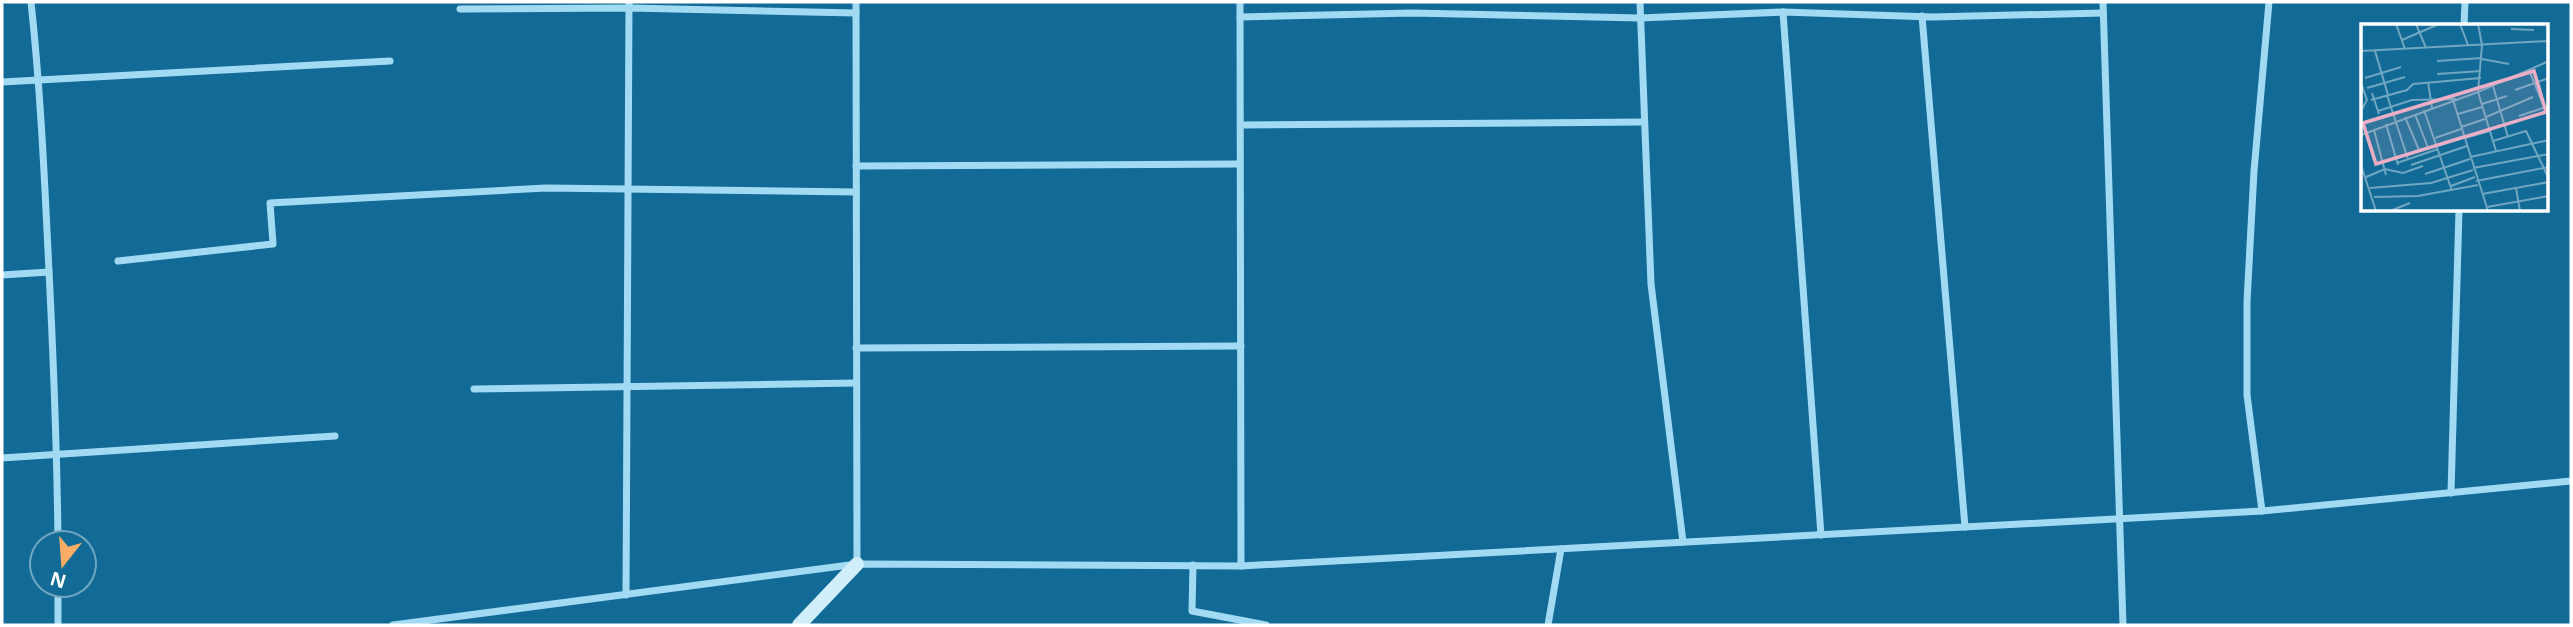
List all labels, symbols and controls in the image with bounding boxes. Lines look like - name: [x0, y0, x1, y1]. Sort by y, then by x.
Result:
- inset map: [2361, 24, 2548, 212]
- north arrow: [28, 529, 98, 599]
- text: N: [47, 566, 69, 595]

